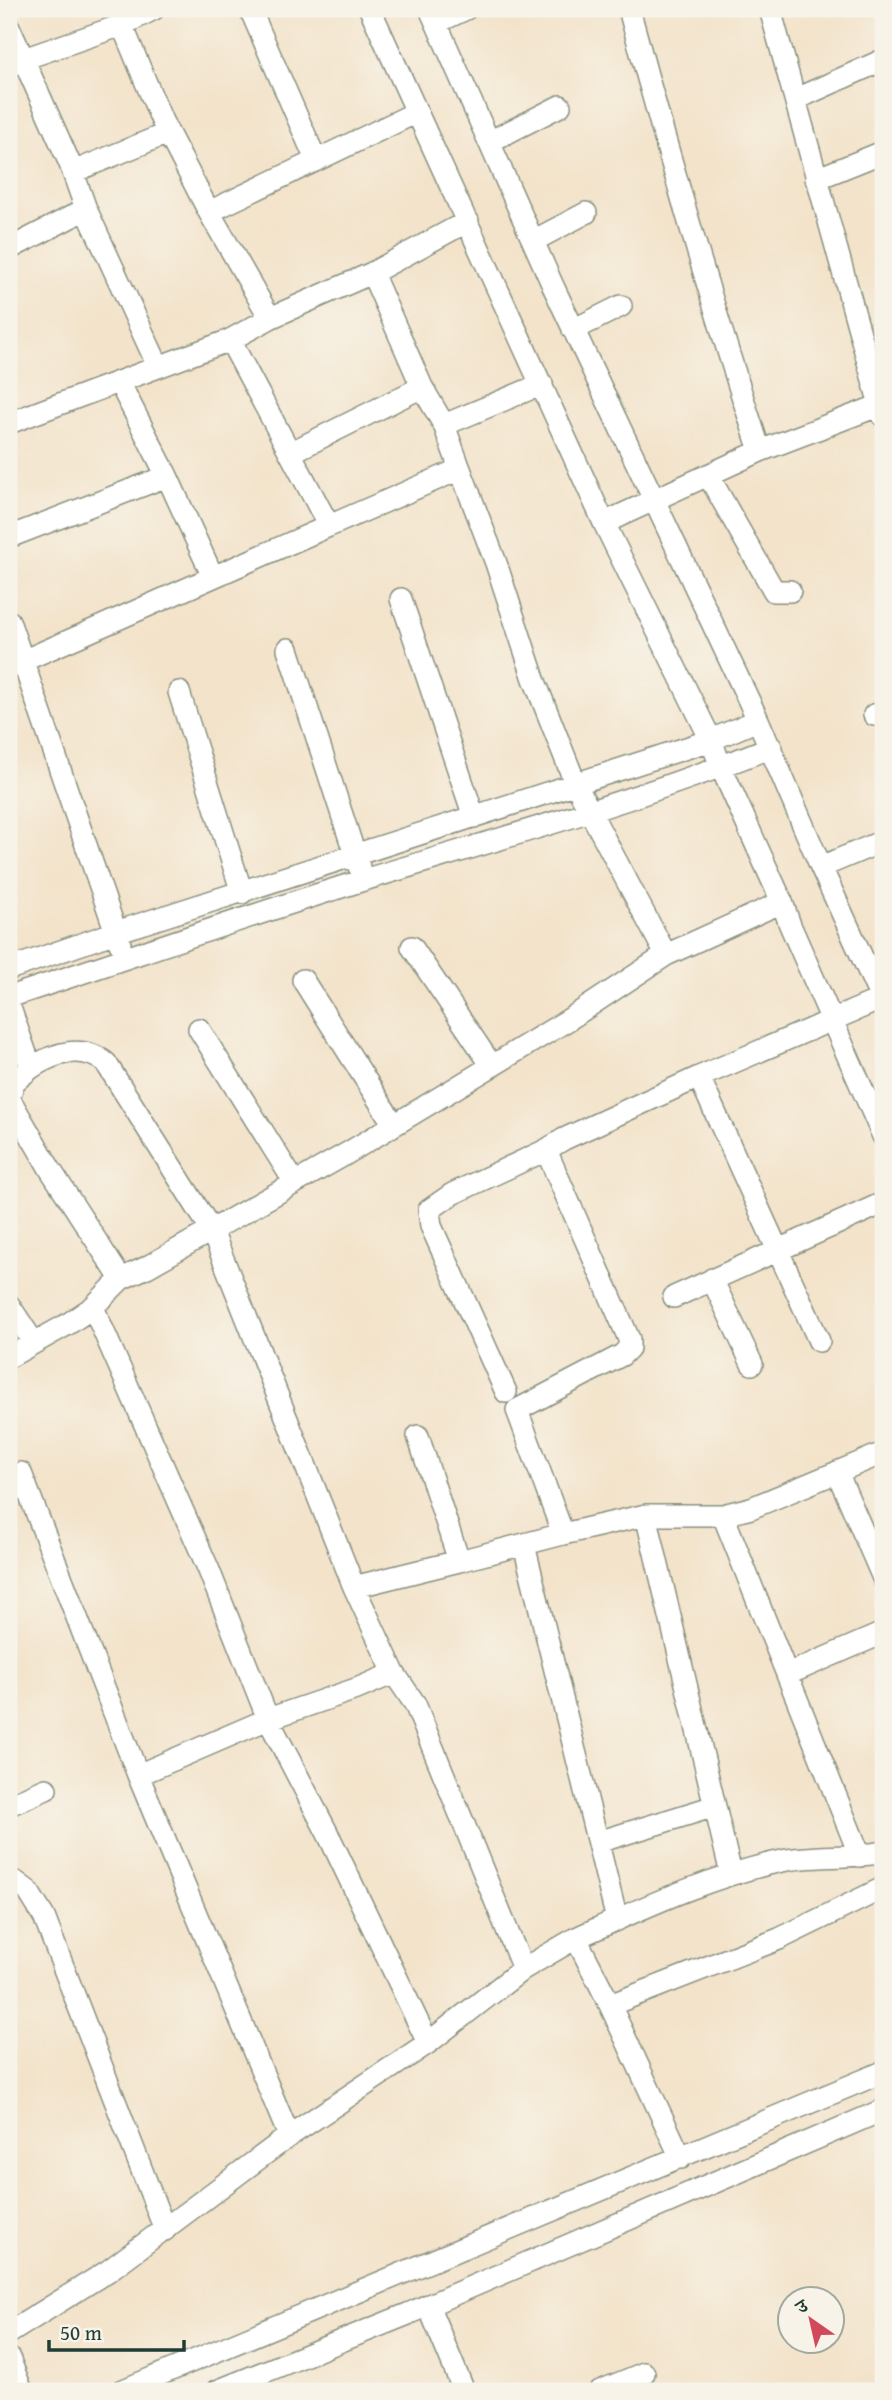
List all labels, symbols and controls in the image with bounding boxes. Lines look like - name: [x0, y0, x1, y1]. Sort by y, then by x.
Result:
- north arrow: [776, 2284, 846, 2354]
- text: उ: [788, 2291, 814, 2321]
- scale bar: [49, 2309, 184, 2353]
- text: 50 m: [60, 2317, 102, 2348]

